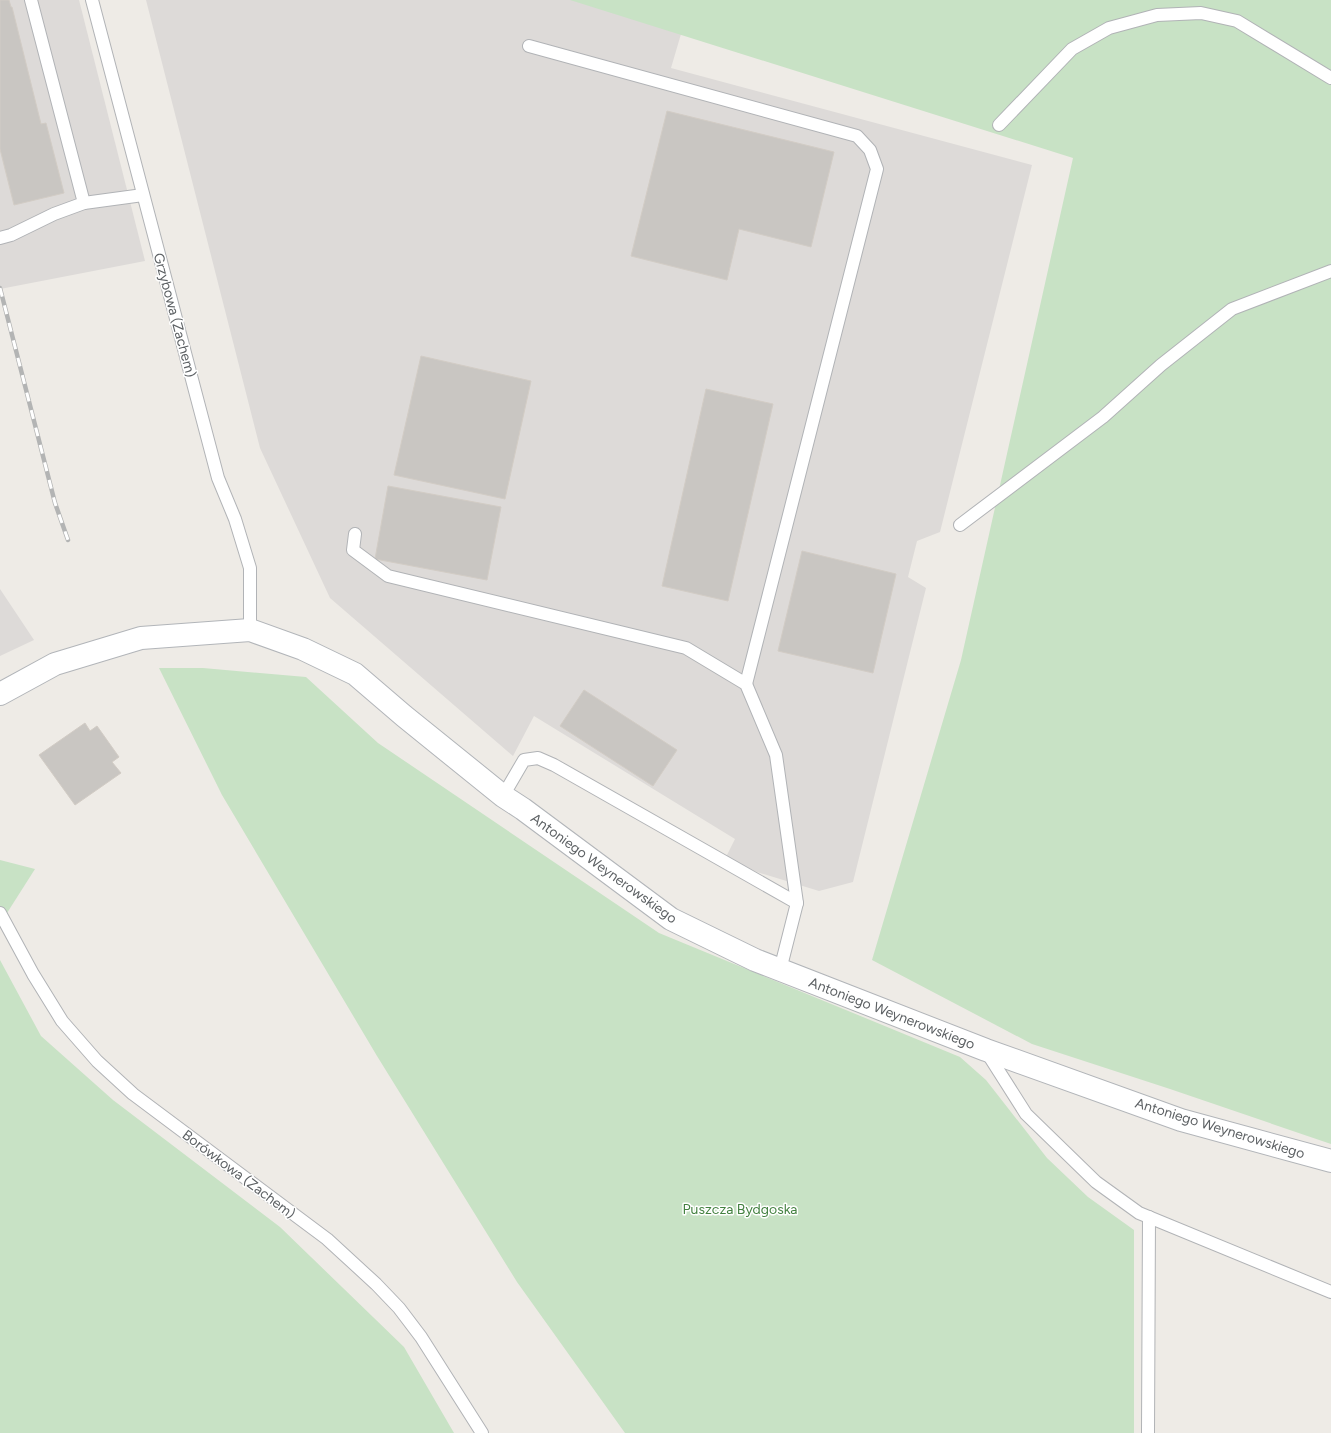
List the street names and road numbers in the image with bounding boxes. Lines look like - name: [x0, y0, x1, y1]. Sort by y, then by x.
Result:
- street label: Grzybowa (Zachem): [150, 251, 199, 379]
- street label: Antoniego Weynerowskiego: [527, 810, 680, 927]
- street label: Antoniego Weynerowskiego: [806, 974, 977, 1053]
- street label: Antoniego Weynerowskiego: [1133, 1095, 1307, 1162]
- street label: Borówkowa (Zachem): [179, 1126, 299, 1223]

